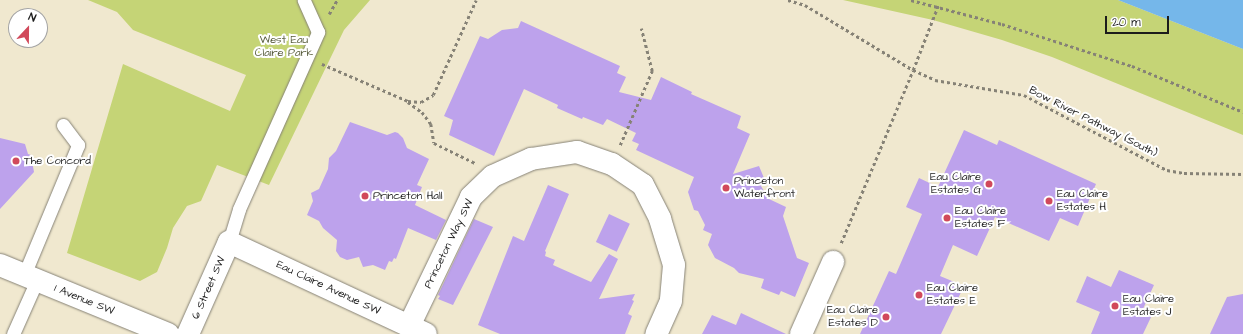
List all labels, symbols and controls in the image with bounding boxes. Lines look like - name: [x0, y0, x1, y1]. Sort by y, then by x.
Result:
- north arrow: [8, 8, 48, 48]
- scale bar: [1107, 8, 1171, 34]
- text: N: [26, 9, 38, 26]
- text: 20 m: [1112, 14, 1141, 31]
- park label: West Eau Claire Park: [255, 34, 313, 60]
- street label: Bow River Pathway (South): [1027, 84, 1159, 160]
- place label: The Concord: [24, 154, 91, 168]
- marker: The Concord: [11, 156, 21, 166]
- place label: Eau Claire Estates G: [930, 171, 981, 197]
- place label: Princeton Waterfront: [734, 175, 795, 201]
- marker: Eau Claire Estates G: [984, 179, 994, 189]
- marker: Princeton Waterfront: [721, 183, 731, 193]
- place label: Eau Claire Estates H: [1057, 188, 1108, 214]
- place label: Princeton Hall: [373, 189, 442, 203]
- marker: Princeton Hall: [360, 191, 370, 201]
- marker: Eau Claire Estates H: [1044, 196, 1054, 206]
- street label: Princeton Way SW: [422, 197, 476, 291]
- place label: Eau Claire Estates F: [955, 205, 1006, 231]
- marker: Eau Claire Estates F: [942, 213, 952, 223]
- street label: 6 Street SW: [189, 255, 229, 321]
- street label: Eau Claire Avenue SW: [274, 258, 382, 318]
- street label: 1 Avenue SW: [52, 282, 116, 318]
- place label: Eau Claire Estates E: [927, 282, 978, 308]
- marker: Eau Claire Estates E: [914, 290, 924, 300]
- place label: Eau Claire Estates J: [1123, 293, 1174, 319]
- marker: Eau Claire Estates J: [1110, 301, 1120, 311]
- place label: Eau Claire Estates D: [827, 304, 878, 330]
- marker: Eau Claire Estates D: [881, 312, 891, 322]

